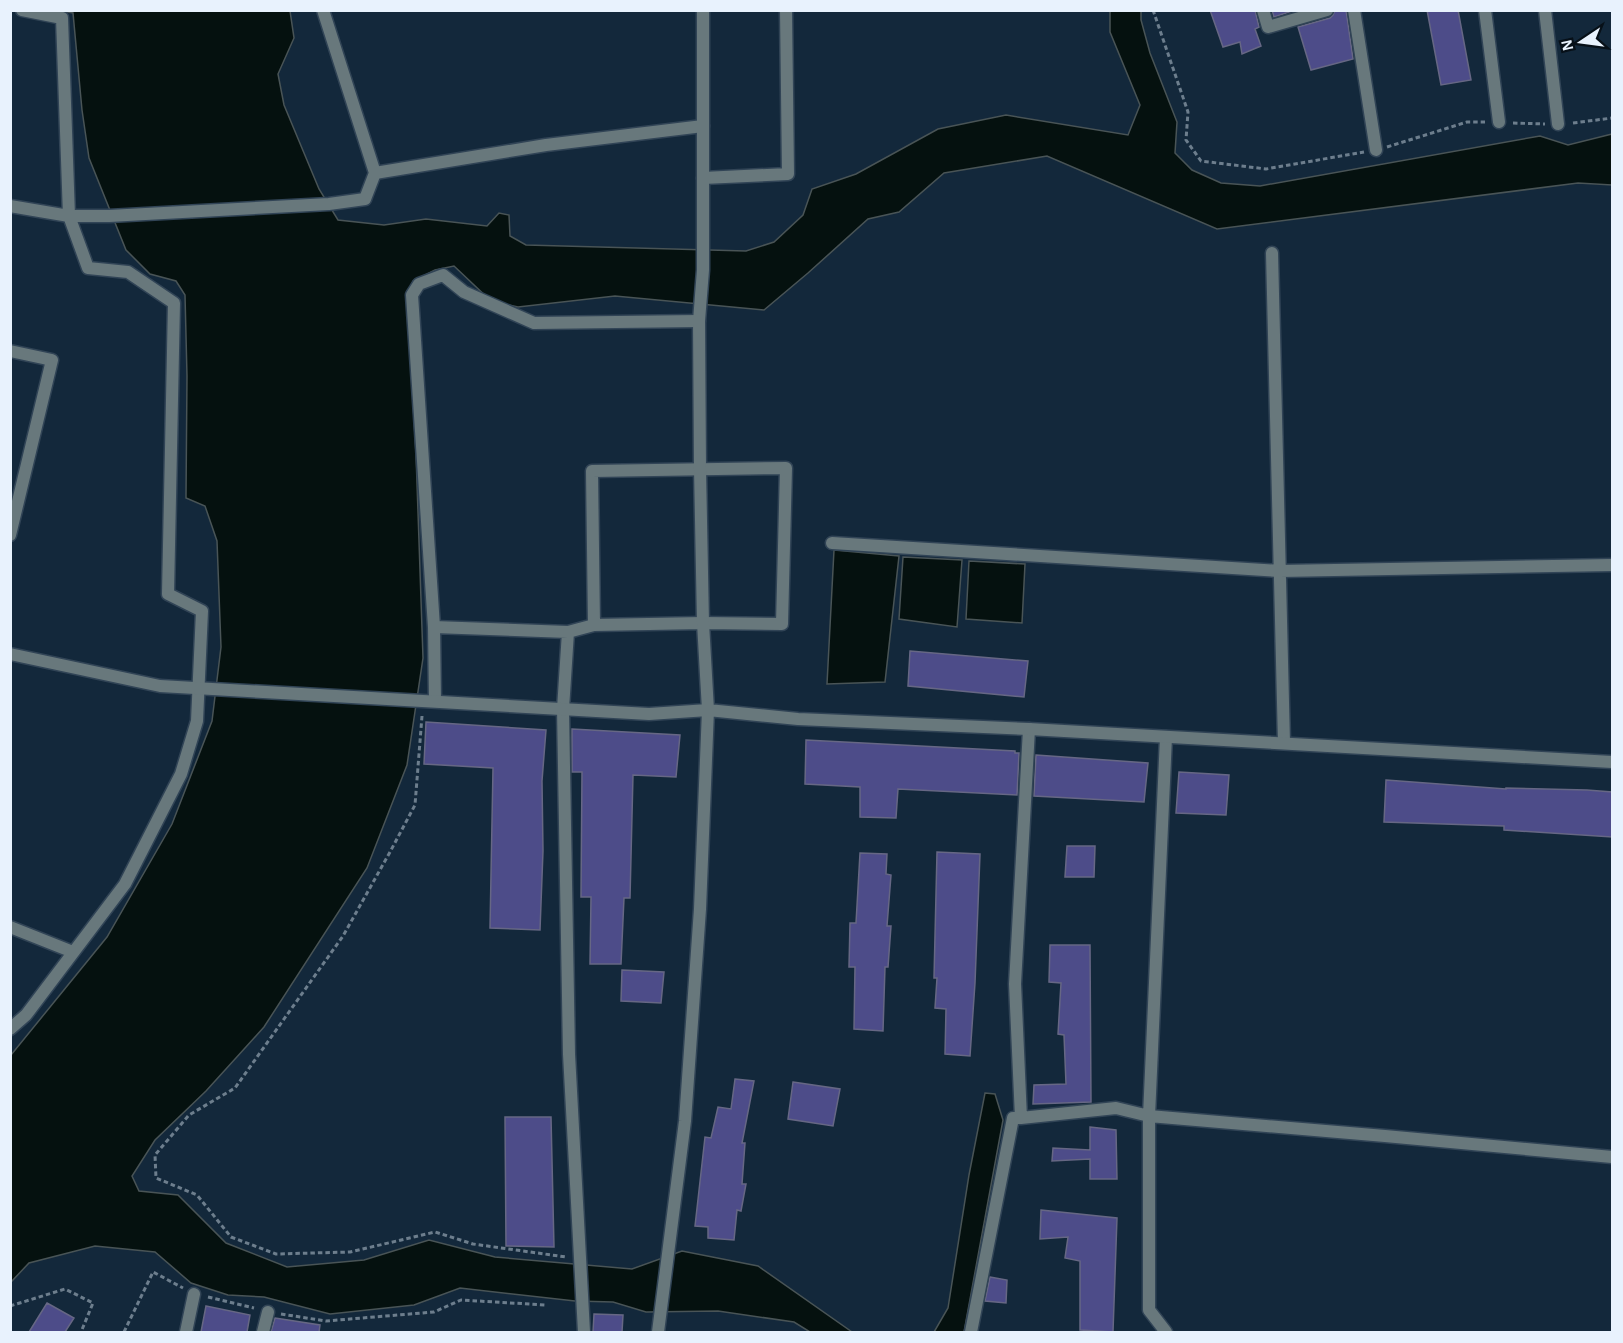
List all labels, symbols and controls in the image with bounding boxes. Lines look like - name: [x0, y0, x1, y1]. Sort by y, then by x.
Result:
- north arrow: [1551, 12, 1611, 72]
- text: N: [1558, 38, 1576, 52]

